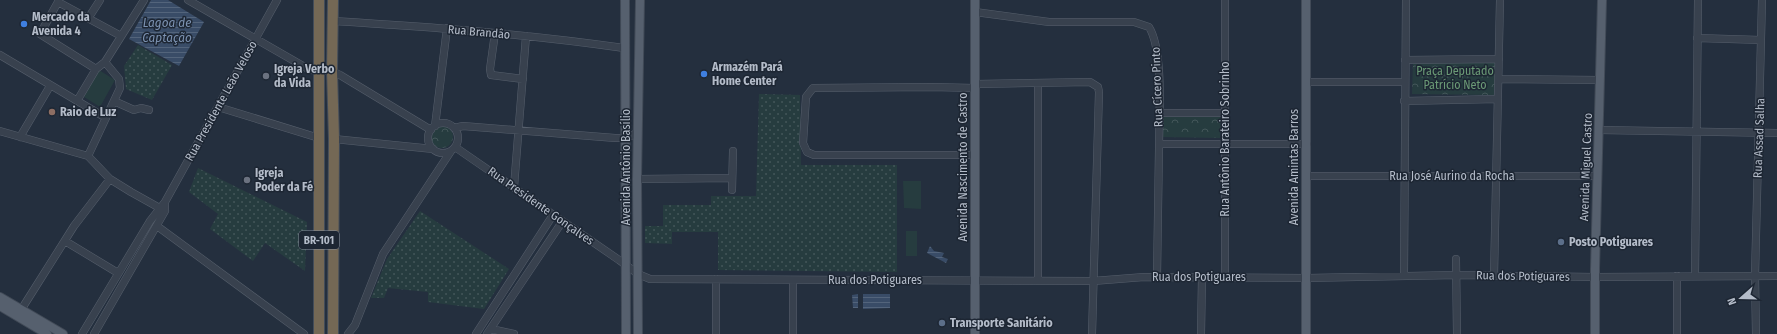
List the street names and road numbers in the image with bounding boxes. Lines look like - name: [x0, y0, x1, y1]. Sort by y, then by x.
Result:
- street label: Rua Brandâo: [447, 22, 511, 42]
- street label: Rua Presidente Leão Veloso: [182, 39, 260, 163]
- street label: Rua Cícero Pinto: [1149, 47, 1165, 127]
- street label: Rua Antônio Barateiro Sobrinho: [1218, 61, 1232, 217]
- street label: Avenida Nascimento de Castro: [956, 93, 970, 241]
- street label: Rua Assad Salha: [1751, 98, 1767, 178]
- street label: Avenida Antônio Basílio: [619, 109, 633, 225]
- street label: Avenida Amintas Barros: [1287, 109, 1301, 225]
- street label: Avenida Miguel Castro: [1577, 113, 1595, 221]
- street label: Rua Presidente Gonçalves: [485, 164, 597, 248]
- street label: Rua José Aurino da Rocha: [1389, 169, 1515, 183]
- road number: BR-101: [299, 231, 339, 249]
- street label: Rua dos Potiguares: [1476, 268, 1570, 284]
- street label: Rua dos Potiguares: [1152, 270, 1246, 284]
- street label: Rua dos Potiguares: [828, 273, 922, 287]

